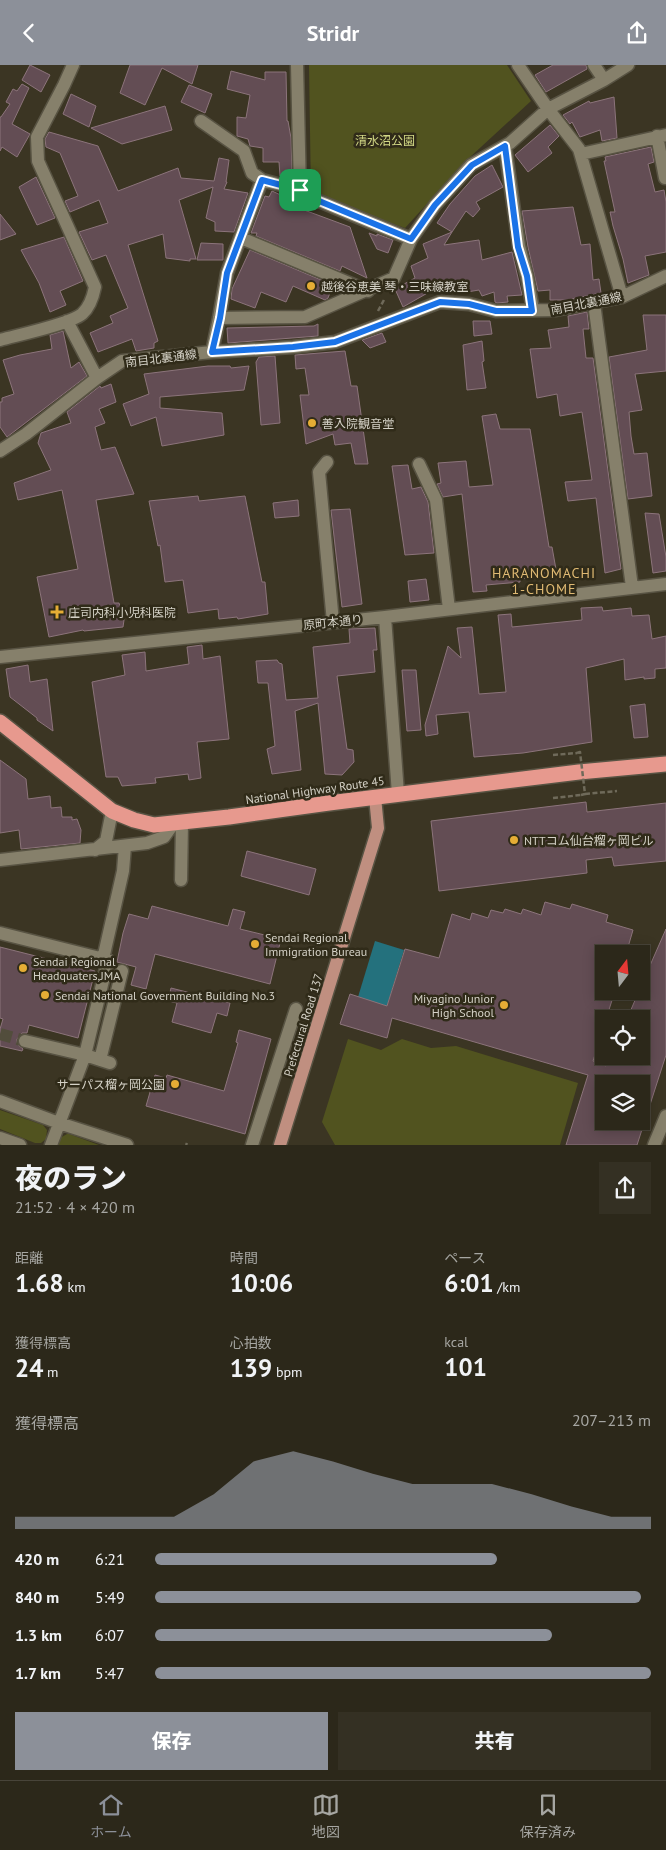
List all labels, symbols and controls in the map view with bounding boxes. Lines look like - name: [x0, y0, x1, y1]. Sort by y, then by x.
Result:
- icon: back: [15, 19, 43, 47]
- text: Stridr: [307, 19, 359, 47]
- icon: share: [623, 19, 651, 47]
- park label: 清水沼公園: [355, 133, 415, 148]
- pin: [279, 169, 321, 211]
- icon: arrive: [286, 176, 314, 204]
- place label: 越後谷恵美 琴・三味線教室: [321, 279, 468, 294]
- marker: 越後谷恵美 琴・三味線教室: [305, 280, 317, 292]
- street label: 南目北裏通線: [549, 289, 623, 317]
- street label: 南目北裏通線: [124, 346, 198, 370]
- place label: 善入院観音堂: [322, 416, 394, 431]
- marker: 善入院観音堂: [306, 417, 318, 429]
- district label: HARANOMACHI 1-CHOME: [492, 564, 596, 598]
- marker: 庄司内科小児科医院: [50, 605, 64, 619]
- place label: 庄司内科小児科医院: [68, 605, 176, 620]
- street label: 原町本通り: [302, 611, 364, 633]
- street label: National Highway Route 45: [245, 773, 385, 807]
- place label: NTTコム仙台榴ヶ岡ビル: [524, 833, 654, 848]
- marker: NTTコム仙台榴ヶ岡ビル: [508, 834, 520, 846]
- place label: Sendai Regional Immigration Bureau: [265, 930, 367, 959]
- marker: Sendai Regional Immigration Bureau: [249, 938, 261, 950]
- north arrow: [595, 945, 650, 1000]
- map controls: [595, 945, 650, 1130]
- place label: Sendai Regional Headquaters,JMA: [33, 954, 120, 983]
- marker: Sendai Regional Headquaters,JMA: [17, 962, 29, 974]
- street label: Prefectural Road 137: [280, 972, 326, 1078]
- place label: Sendai National Government Building No.3: [55, 988, 275, 1003]
- marker: Sendai National Government Building No.3: [39, 989, 51, 1001]
- place label: Miyagino Junior High School: [414, 991, 494, 1020]
- marker: Miyagino Junior High School: [498, 999, 510, 1011]
- button: locate: [595, 1010, 650, 1065]
- button: layers: [595, 1075, 650, 1130]
- place label: サーパス榴ヶ岡公園: [57, 1077, 165, 1092]
- marker: サーパス榴ヶ岡公園: [169, 1078, 181, 1090]
- text: 夜のラン: [15, 1159, 127, 1196]
- button: share: [599, 1162, 651, 1214]
- text: 21:52 · 4 × 420 m: [15, 1197, 135, 1217]
- text: 距離: [15, 1249, 43, 1267]
- text: 時間: [230, 1249, 258, 1267]
- text: ペース: [444, 1249, 486, 1267]
- text: 1.68: [15, 1267, 64, 1299]
- text: 10:06: [230, 1267, 293, 1299]
- text: 6:01: [444, 1267, 494, 1299]
- text: km: [64, 1278, 86, 1296]
- text: /km: [494, 1278, 520, 1296]
- text: kcal: [444, 1333, 468, 1351]
- text: 獲得標高: [15, 1334, 71, 1352]
- text: 心拍数: [230, 1334, 272, 1352]
- text: 101: [444, 1351, 487, 1383]
- text: 24: [15, 1352, 43, 1384]
- text: 139: [230, 1352, 272, 1384]
- text: m: [43, 1363, 58, 1381]
- text: bpm: [272, 1363, 302, 1381]
- text: 207–213 m: [572, 1410, 651, 1430]
- text: 獲得標高: [15, 1413, 79, 1433]
- text: 420 m: [15, 1549, 59, 1569]
- text: 6:21: [95, 1549, 125, 1569]
- text: 840 m: [15, 1587, 59, 1607]
- text: 5:49: [95, 1587, 125, 1607]
- text: 1.3 km: [15, 1625, 62, 1645]
- text: 6:07: [95, 1625, 125, 1645]
- text: 1.7 km: [15, 1663, 61, 1683]
- text: 5:47: [95, 1663, 125, 1683]
- button: 保存: [15, 1712, 328, 1770]
- button: 共有: [338, 1712, 651, 1770]
- tab: ホーム: [90, 1791, 132, 1841]
- tab: 地図: [312, 1791, 340, 1841]
- tab: 保存済み: [520, 1791, 576, 1841]

